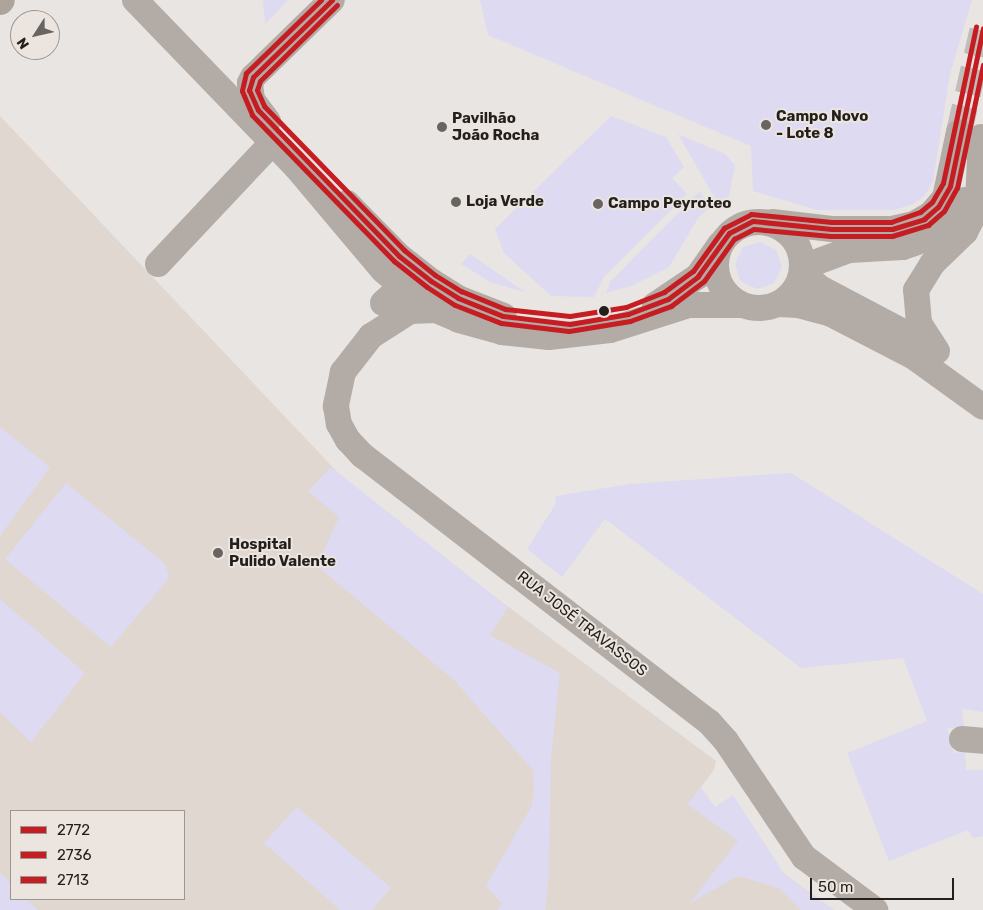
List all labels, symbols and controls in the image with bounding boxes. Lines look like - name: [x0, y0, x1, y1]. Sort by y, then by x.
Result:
- north arrow: [10, 10, 60, 60]
- text: N: [13, 34, 33, 52]
- place label: Campo Novo - Lote 8: [776, 107, 868, 142]
- place label: Pavilhão João Rocha: [452, 109, 539, 144]
- marker: Campo Novo - Lote 8: [760, 119, 772, 131]
- marker: Pavilhão João Rocha: [436, 121, 448, 133]
- place label: Loja Verde: [466, 193, 544, 211]
- place label: Campo Peyroteo: [608, 195, 731, 213]
- marker: Loja Verde: [450, 196, 462, 208]
- marker: Campo Peyroteo: [592, 198, 604, 210]
- unlabelled marker: [599, 306, 609, 316]
- place label: Hospital Pulido Valente: [229, 535, 336, 570]
- marker: Hospital Pulido Valente: [211, 546, 225, 560]
- street label: RUA JOSÉ TRAVASSOS: [513, 567, 651, 681]
- legend: [10, 810, 185, 900]
- text: 2772: [57, 821, 90, 839]
- text: 2736: [57, 846, 92, 864]
- scale bar: [813, 868, 957, 900]
- text: 2713: [57, 871, 89, 889]
- text: 50 m: [818, 878, 853, 896]

